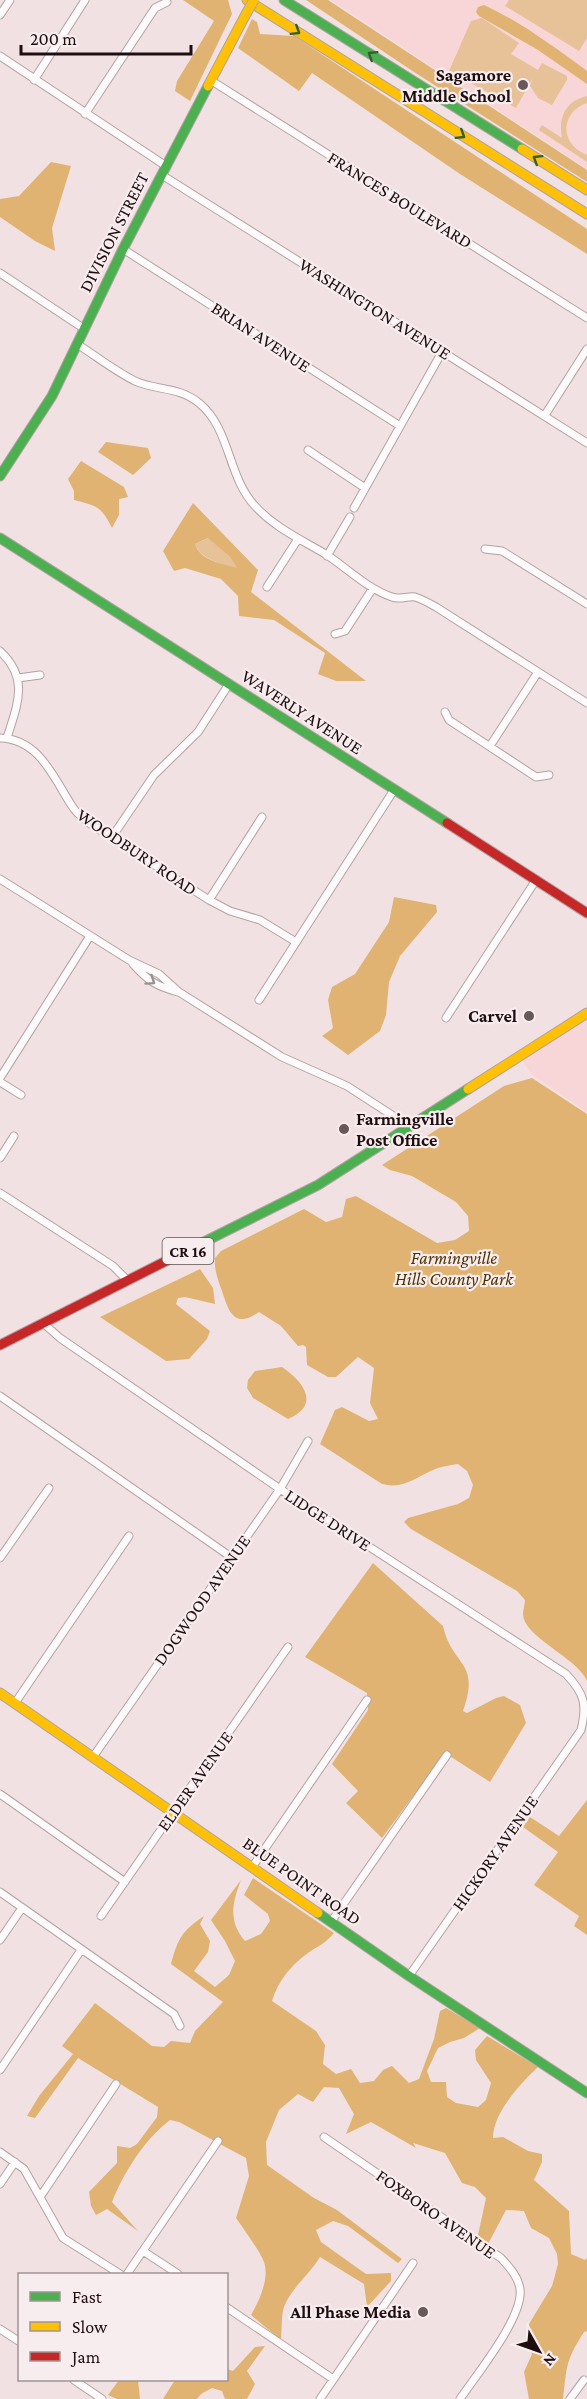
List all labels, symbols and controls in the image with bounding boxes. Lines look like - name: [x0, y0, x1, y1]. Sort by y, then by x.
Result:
- scale bar: [21, 18, 190, 56]
- one-way arrow: [290, 24, 300, 36]
- text: 200 m: [30, 29, 77, 49]
- one-way arrow: [368, 51, 378, 63]
- place label: Sagamore Middle School: [402, 65, 511, 106]
- marker: Sagamore Middle School: [516, 78, 530, 92]
- one-way arrow: [454, 128, 465, 139]
- street label: FRANCES BOULEVARD: [324, 147, 476, 253]
- one-way arrow: [533, 155, 544, 166]
- street label: DIVISION STREET: [75, 169, 153, 295]
- street label: WASHINGTON AVENUE: [295, 254, 455, 364]
- street label: BRIAN AVENUE: [208, 298, 314, 377]
- street label: WAVERLY AVENUE: [238, 666, 366, 759]
- street label: WOODBURY ROAD: [73, 804, 201, 900]
- one-way arrow: [144, 974, 155, 985]
- place label: Carvel: [468, 1006, 517, 1026]
- marker: Carvel: [522, 1009, 536, 1023]
- place label: Farmingville Post Office: [356, 1109, 454, 1150]
- marker: Farmingville Post Office: [337, 1122, 351, 1136]
- road number: CR 16: [162, 1238, 213, 1264]
- park label: Farmingville Hills County Park: [395, 1248, 514, 1289]
- street label: LIDGE DRIVE: [281, 1485, 375, 1555]
- street label: DOGWOOD AVENUE: [150, 1531, 255, 1669]
- street label: ELDER AVENUE: [153, 1727, 237, 1835]
- street label: HICKORY AVENUE: [448, 1791, 542, 1914]
- street label: BLUE POINT ROAD: [239, 1833, 365, 1929]
- street label: FOXBORO AVENUE: [372, 2165, 500, 2263]
- legend: [18, 2273, 228, 2381]
- text: Fast: [72, 2287, 103, 2307]
- place label: All Phase Media: [289, 2302, 411, 2322]
- marker: All Phase Media: [416, 2305, 430, 2319]
- text: Slow: [72, 2317, 108, 2337]
- north arrow: [509, 2321, 569, 2381]
- text: Jam: [70, 2347, 101, 2367]
- text: N: [540, 2351, 560, 2370]

